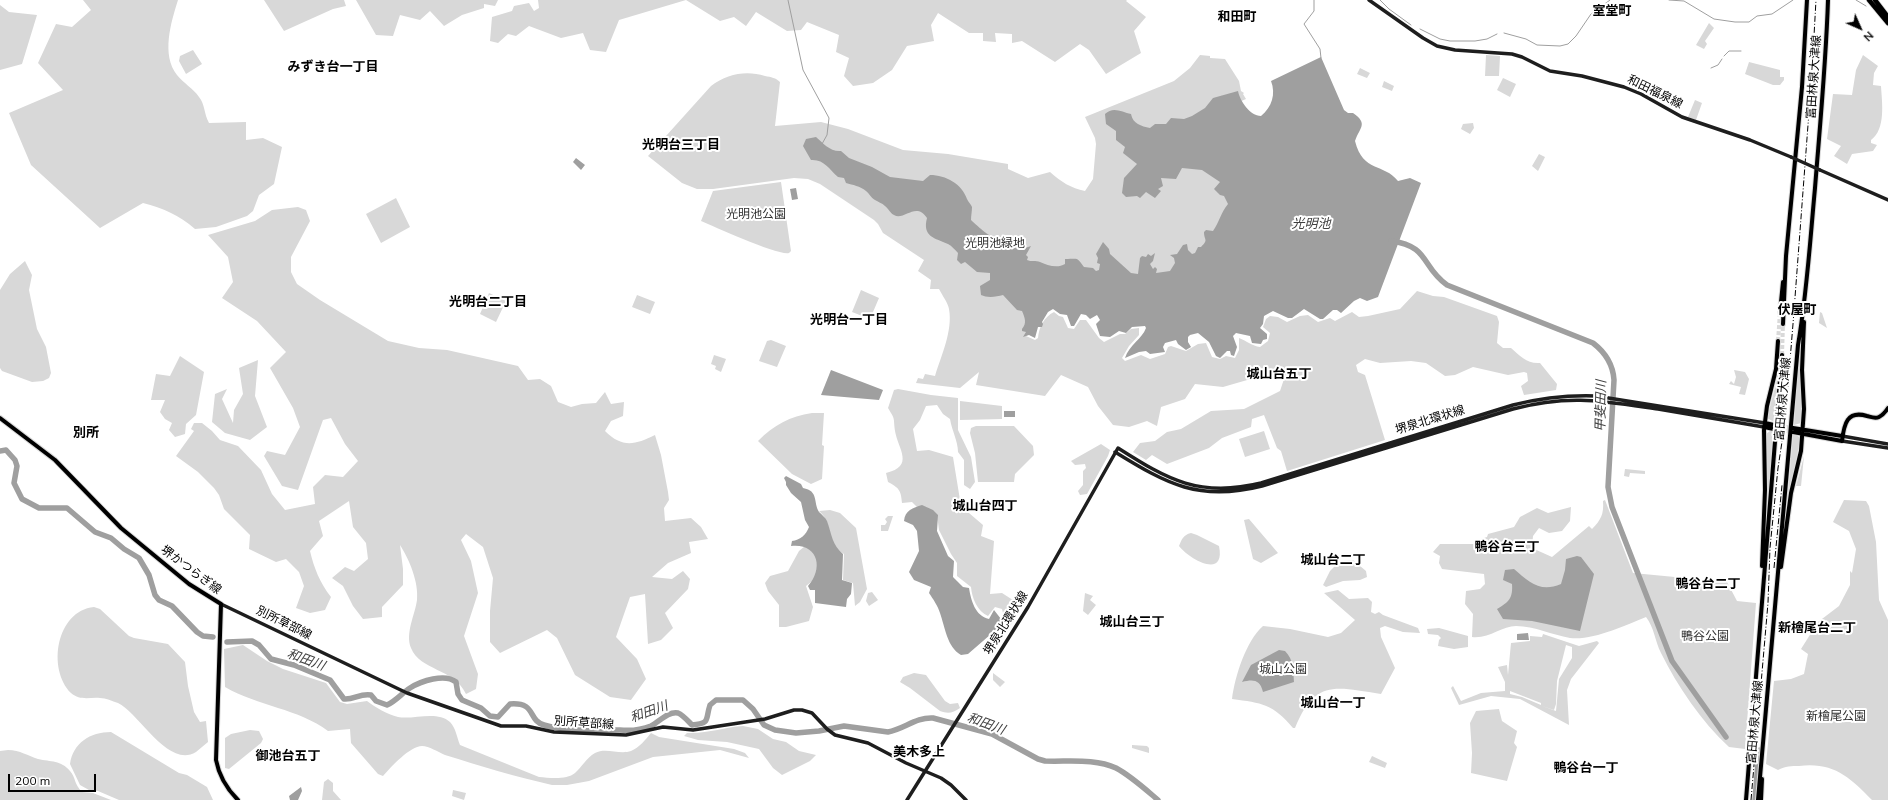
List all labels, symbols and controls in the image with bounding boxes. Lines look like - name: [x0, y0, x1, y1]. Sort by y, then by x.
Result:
- district label: 室堂町: [1593, 3, 1631, 19]
- north arrow: [1840, 8, 1880, 48]
- district label: 和田町: [1218, 9, 1256, 25]
- text: N: [1861, 29, 1876, 44]
- street label: 富田林泉大津線: [1804, 35, 1824, 119]
- district label: みずき台一丁目: [288, 59, 378, 75]
- street label: 和田福泉線: [1625, 72, 1685, 112]
- district label: 光明台三丁目: [642, 137, 720, 153]
- park label: 光明池公園: [726, 207, 786, 221]
- water label: 光明池: [1292, 216, 1330, 232]
- park label: 光明池緑地: [965, 236, 1025, 250]
- district label: 光明台二丁目: [449, 294, 527, 310]
- district label: 伏屋町: [1778, 302, 1816, 318]
- district label: 光明台一丁目: [810, 312, 888, 328]
- street label: 富田林泉大津線: [1772, 357, 1794, 441]
- district label: 城山台五丁: [1247, 366, 1311, 382]
- water label: 甲斐田川: [1593, 380, 1609, 432]
- street label: 堺泉北環状線: [1393, 403, 1467, 437]
- district label: 別所: [73, 425, 99, 441]
- district label: 城山台四丁: [953, 498, 1017, 514]
- district label: 鴨谷台三丁: [1475, 539, 1539, 555]
- street label: 堺かつらぎ線: [158, 543, 224, 597]
- district label: 城山台二丁: [1301, 552, 1365, 568]
- district label: 鴨谷台二丁: [1676, 576, 1740, 592]
- street label: 堺泉北環状線: [981, 589, 1031, 657]
- street label: 別所草部線: [254, 603, 314, 643]
- district label: 城山台三丁: [1100, 614, 1164, 630]
- district label: 新檜尾台二丁: [1778, 620, 1856, 636]
- park label: 鴨谷公園: [1681, 629, 1729, 643]
- water label: 和田川: [285, 646, 327, 674]
- park label: 城山公園: [1259, 662, 1307, 676]
- street label: 富田林泉大津線: [1744, 680, 1766, 764]
- district label: 城山台一丁: [1301, 695, 1365, 711]
- water label: 和田川: [628, 698, 670, 726]
- park label: 新檜尾公園: [1806, 709, 1866, 723]
- water label: 和田川: [965, 710, 1007, 738]
- street label: 別所草部線: [554, 714, 614, 732]
- district label: 美木多上: [893, 744, 945, 760]
- district label: 御池台五丁: [256, 748, 320, 764]
- district label: 鴨谷台一丁: [1554, 760, 1618, 776]
- scale bar: [10, 766, 98, 792]
- text: 200 m: [15, 773, 50, 788]

